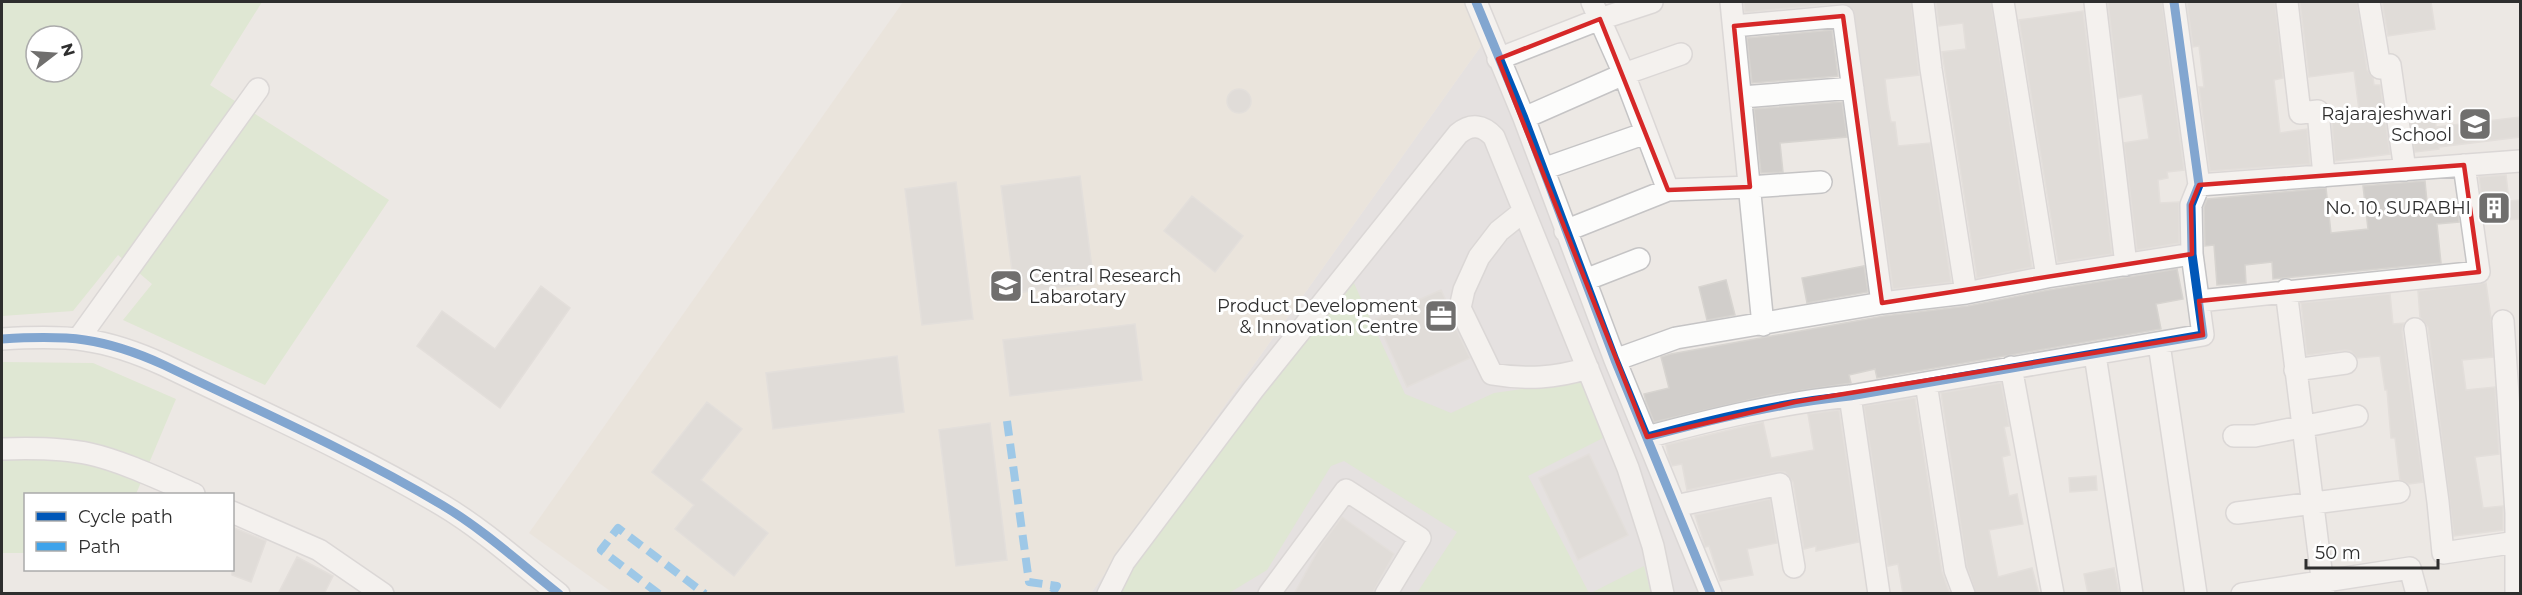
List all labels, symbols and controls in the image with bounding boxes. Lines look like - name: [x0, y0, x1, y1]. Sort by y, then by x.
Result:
- north arrow: [24, 24, 84, 84]
- text: N: [57, 41, 79, 59]
- place label: Rajarajeshwari School: [2321, 103, 2452, 146]
- school or university icon: Rajarajeshwari School: [2457, 106, 2493, 142]
- building icon: No. 10, SURABHI: [2476, 190, 2512, 226]
- place label: No. 10, SURABHI: [2325, 197, 2471, 219]
- place label: Central Research Labarotary: [1029, 265, 1181, 308]
- school or university icon: Central Research Labarotary: [988, 268, 1024, 304]
- place label: Product Development & Innovation Centre: [1217, 295, 1418, 338]
- office icon: Product Development & Innovation Centre: [1423, 298, 1459, 334]
- legend: [24, 493, 234, 571]
- text: Cycle path: [78, 506, 173, 528]
- scale bar: [2306, 532, 2438, 570]
- text: Path: [78, 536, 121, 558]
- text: 50 m: [2315, 542, 2361, 564]

